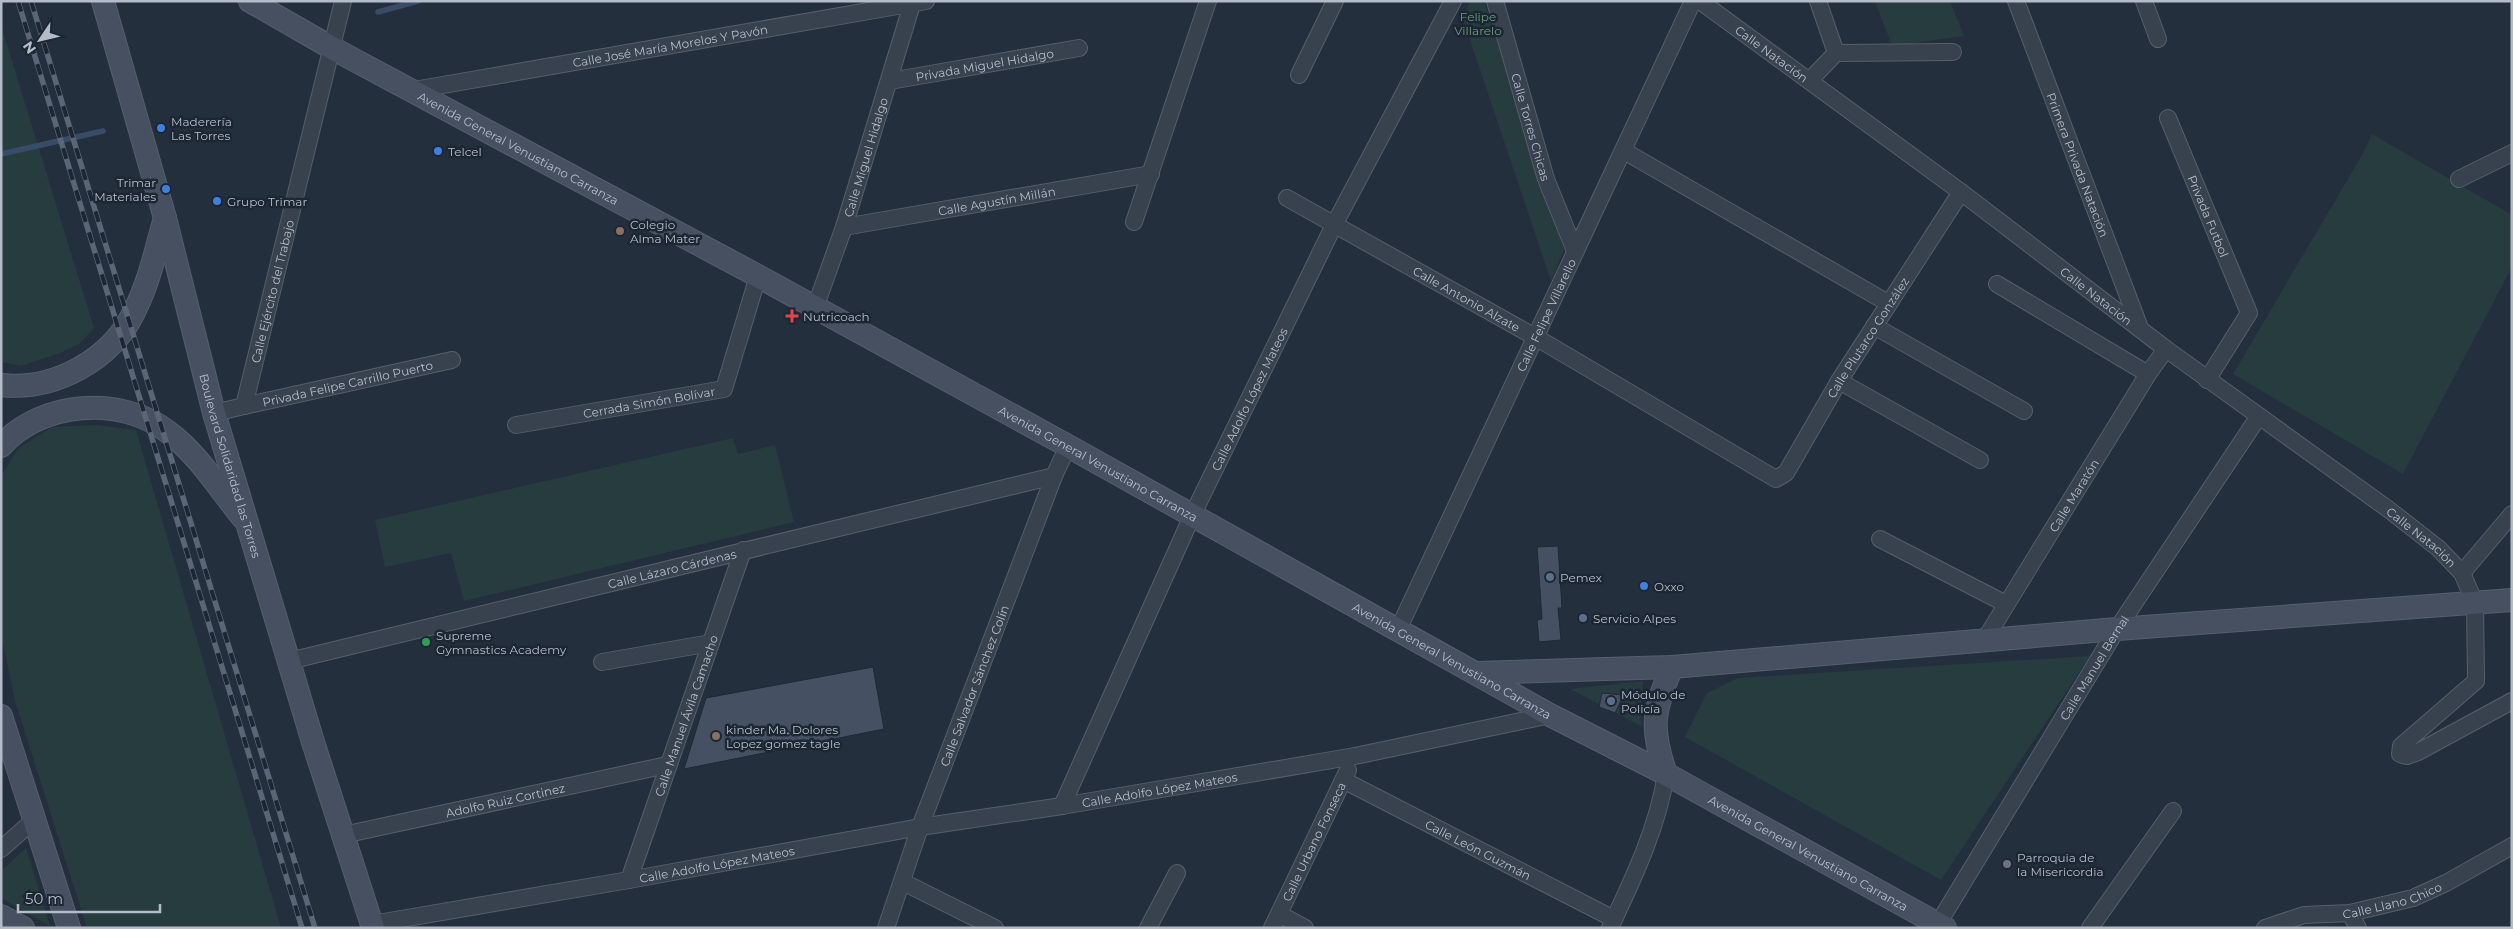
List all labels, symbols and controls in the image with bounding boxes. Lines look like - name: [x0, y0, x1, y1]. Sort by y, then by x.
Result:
- park label: Felipe Villarelo: [1454, 9, 1502, 38]
- north arrow: [15, 15, 65, 65]
- street label: Calle José María Morelos Y Pavón: [571, 21, 769, 70]
- street label: Calle Natación: [1732, 22, 1811, 85]
- text: N: [19, 38, 40, 57]
- street label: Privada Miguel Hidalgo: [914, 45, 1055, 84]
- street label: Calle Torres Chicas: [1509, 71, 1554, 183]
- street label: Avenida General Venustiano Carranza: [416, 88, 621, 208]
- street label: Primera Privada Natación: [2044, 90, 2112, 239]
- street label: Calle Miguel Hidalgo: [840, 96, 891, 219]
- place label: Maderería Las Torres: [171, 114, 232, 143]
- marker: Maderería Las Torres: [155, 122, 167, 134]
- place label: Telcel: [448, 144, 482, 159]
- marker: Telcel: [432, 145, 444, 157]
- street label: Privada Futbol: [2185, 173, 2232, 259]
- place label: Trimar Materiales: [94, 175, 156, 204]
- marker: Trimar Materiales: [160, 183, 172, 195]
- street label: Calle Agustín Millán: [937, 183, 1057, 218]
- place label: Grupo Trimar: [227, 194, 307, 209]
- marker: Grupo Trimar: [211, 195, 223, 207]
- place label: Colegio Alma Mater: [630, 217, 700, 246]
- street label: Calle Ejército del Trabajo: [247, 218, 297, 364]
- marker: Colegio Alma Mater: [614, 225, 626, 237]
- street label: Calle Felipe Villarello: [1513, 256, 1579, 374]
- street label: Calle Antonio Alzate: [1411, 263, 1523, 335]
- street label: Calle Natación: [2058, 263, 2135, 328]
- street label: Calle Plutarco González: [1823, 274, 1912, 401]
- marker: Nutricoach: [785, 309, 799, 323]
- place label: Nutricoach: [803, 309, 870, 324]
- street label: Calle Adolfo López Mateos: [1208, 325, 1290, 473]
- street label: Privada Felipe Carrillo Puerto: [261, 357, 434, 409]
- street label: Boulevard Solidaridad las Torres: [197, 372, 265, 560]
- street label: Cerrada Simón Bolívar: [582, 383, 716, 421]
- street label: Avenida General Venustiano Carranza: [996, 402, 1200, 524]
- street label: Calle Maratón: [2045, 456, 2102, 534]
- street label: Calle Natación: [2384, 503, 2460, 570]
- street label: Calle Lázaro Cárdenas: [606, 546, 738, 591]
- place label: Pemex: [1560, 570, 1603, 585]
- marker: Pemex: [1544, 571, 1556, 583]
- place label: Oxxo: [1654, 579, 1684, 594]
- marker: Oxxo: [1638, 580, 1650, 592]
- street label: Avenida General Venustiano Carranza: [1350, 599, 1554, 722]
- street label: Calle Salvador Sánchez Colín: [936, 603, 1012, 768]
- place label: Servicio Alpes: [1593, 611, 1676, 626]
- marker: Servicio Alpes: [1577, 612, 1589, 624]
- street label: Calle Manuel Bernal: [2056, 612, 2132, 723]
- place label: Supreme Gymnastics Academy: [436, 628, 567, 657]
- street label: Calle Manuel Ávila Camacho: [651, 633, 721, 798]
- marker: Supreme Gymnastics Academy: [420, 636, 432, 648]
- place label: Módulo de Policía: [1621, 687, 1685, 716]
- marker: Módulo de Policía: [1605, 695, 1617, 707]
- place label: kinder Ma. Dolores Lopez gomez tagle: [726, 722, 840, 751]
- marker: kinder Ma. Dolores Lopez gomez tagle: [710, 730, 722, 742]
- street label: Calle Adolfo López Mateos: [1081, 769, 1239, 810]
- street label: Calle Urbano Fonseca: [1279, 779, 1349, 904]
- street label: Adolfo Ruiz Cortinez: [444, 780, 566, 820]
- street label: Avenida General Venustiano Carranza: [1706, 792, 1911, 914]
- street label: Calle León Guzmán: [1423, 816, 1534, 883]
- street label: Calle Adolfo López Mateos: [638, 842, 796, 885]
- place label: Parroquia de la Misericordia: [2017, 850, 2103, 879]
- marker: Parroquia de la Misericordia: [2001, 858, 2013, 870]
- street label: Calle Llano Chico: [2342, 879, 2444, 921]
- scale bar: [18, 882, 160, 914]
- text: 50 m: [25, 889, 63, 908]

